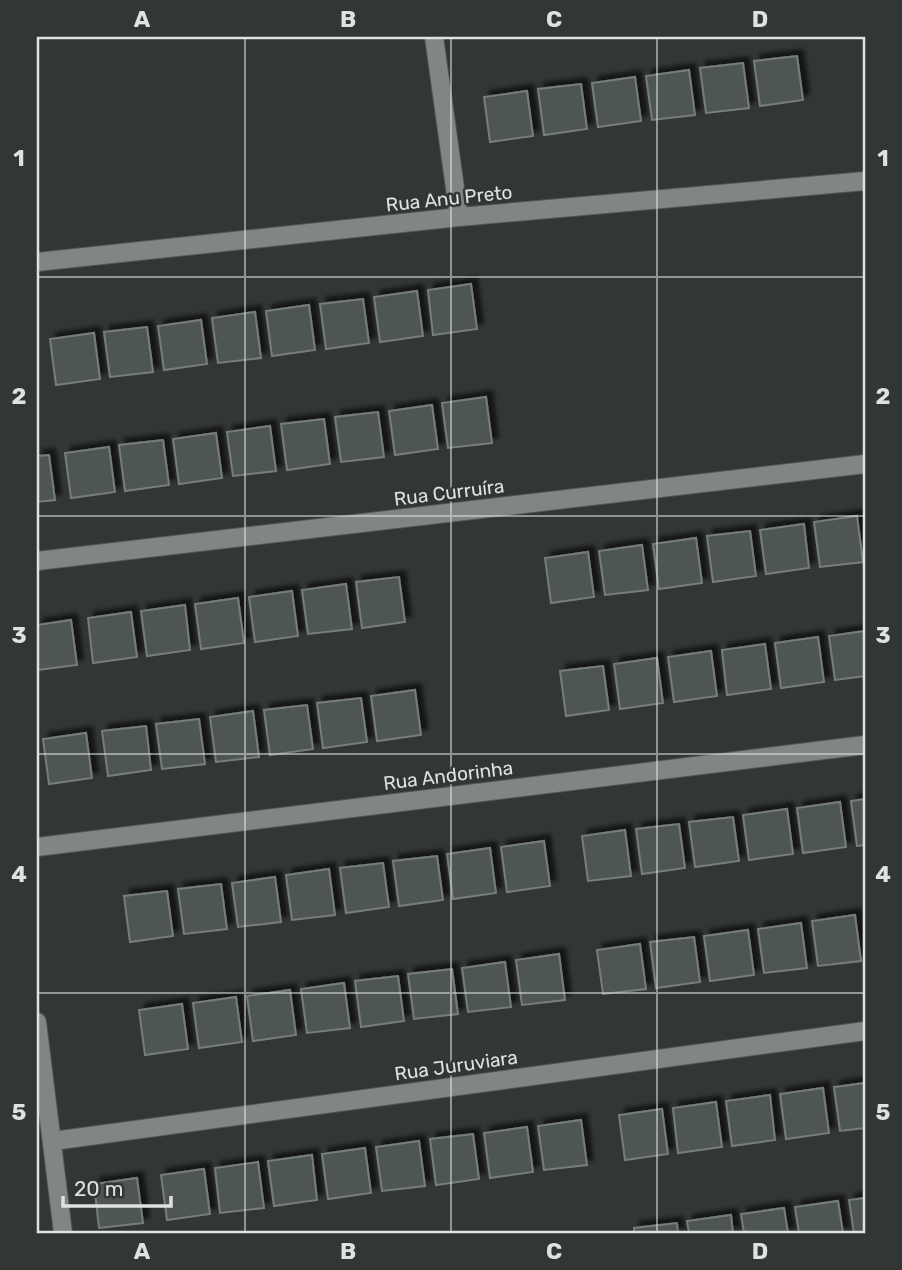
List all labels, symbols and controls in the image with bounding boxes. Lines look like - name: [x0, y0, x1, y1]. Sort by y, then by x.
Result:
- text: A: [134, 5, 151, 33]
- text: B: [340, 5, 356, 33]
- text: C: [546, 5, 562, 33]
- text: D: [752, 5, 768, 33]
- text: 1: [13, 144, 25, 172]
- text: 1: [877, 144, 889, 172]
- street label: Rua Anu Preto: [385, 180, 513, 217]
- text: 2: [12, 382, 26, 410]
- text: 2: [876, 382, 890, 410]
- street label: Rua Curruíra: [392, 474, 506, 511]
- text: 3: [11, 621, 27, 649]
- text: 3: [875, 621, 891, 649]
- street label: Rua Andorinha: [382, 756, 514, 795]
- text: 4: [11, 860, 27, 888]
- text: 4: [875, 860, 891, 888]
- street label: Rua Juruviara: [393, 1045, 519, 1086]
- text: 5: [12, 1098, 27, 1126]
- text: 5: [876, 1098, 891, 1126]
- scale bar: [63, 1165, 172, 1209]
- text: 20 m: [74, 1176, 123, 1201]
- text: A: [134, 1237, 151, 1265]
- text: B: [340, 1237, 356, 1265]
- text: C: [546, 1237, 562, 1265]
- text: D: [752, 1237, 768, 1265]

